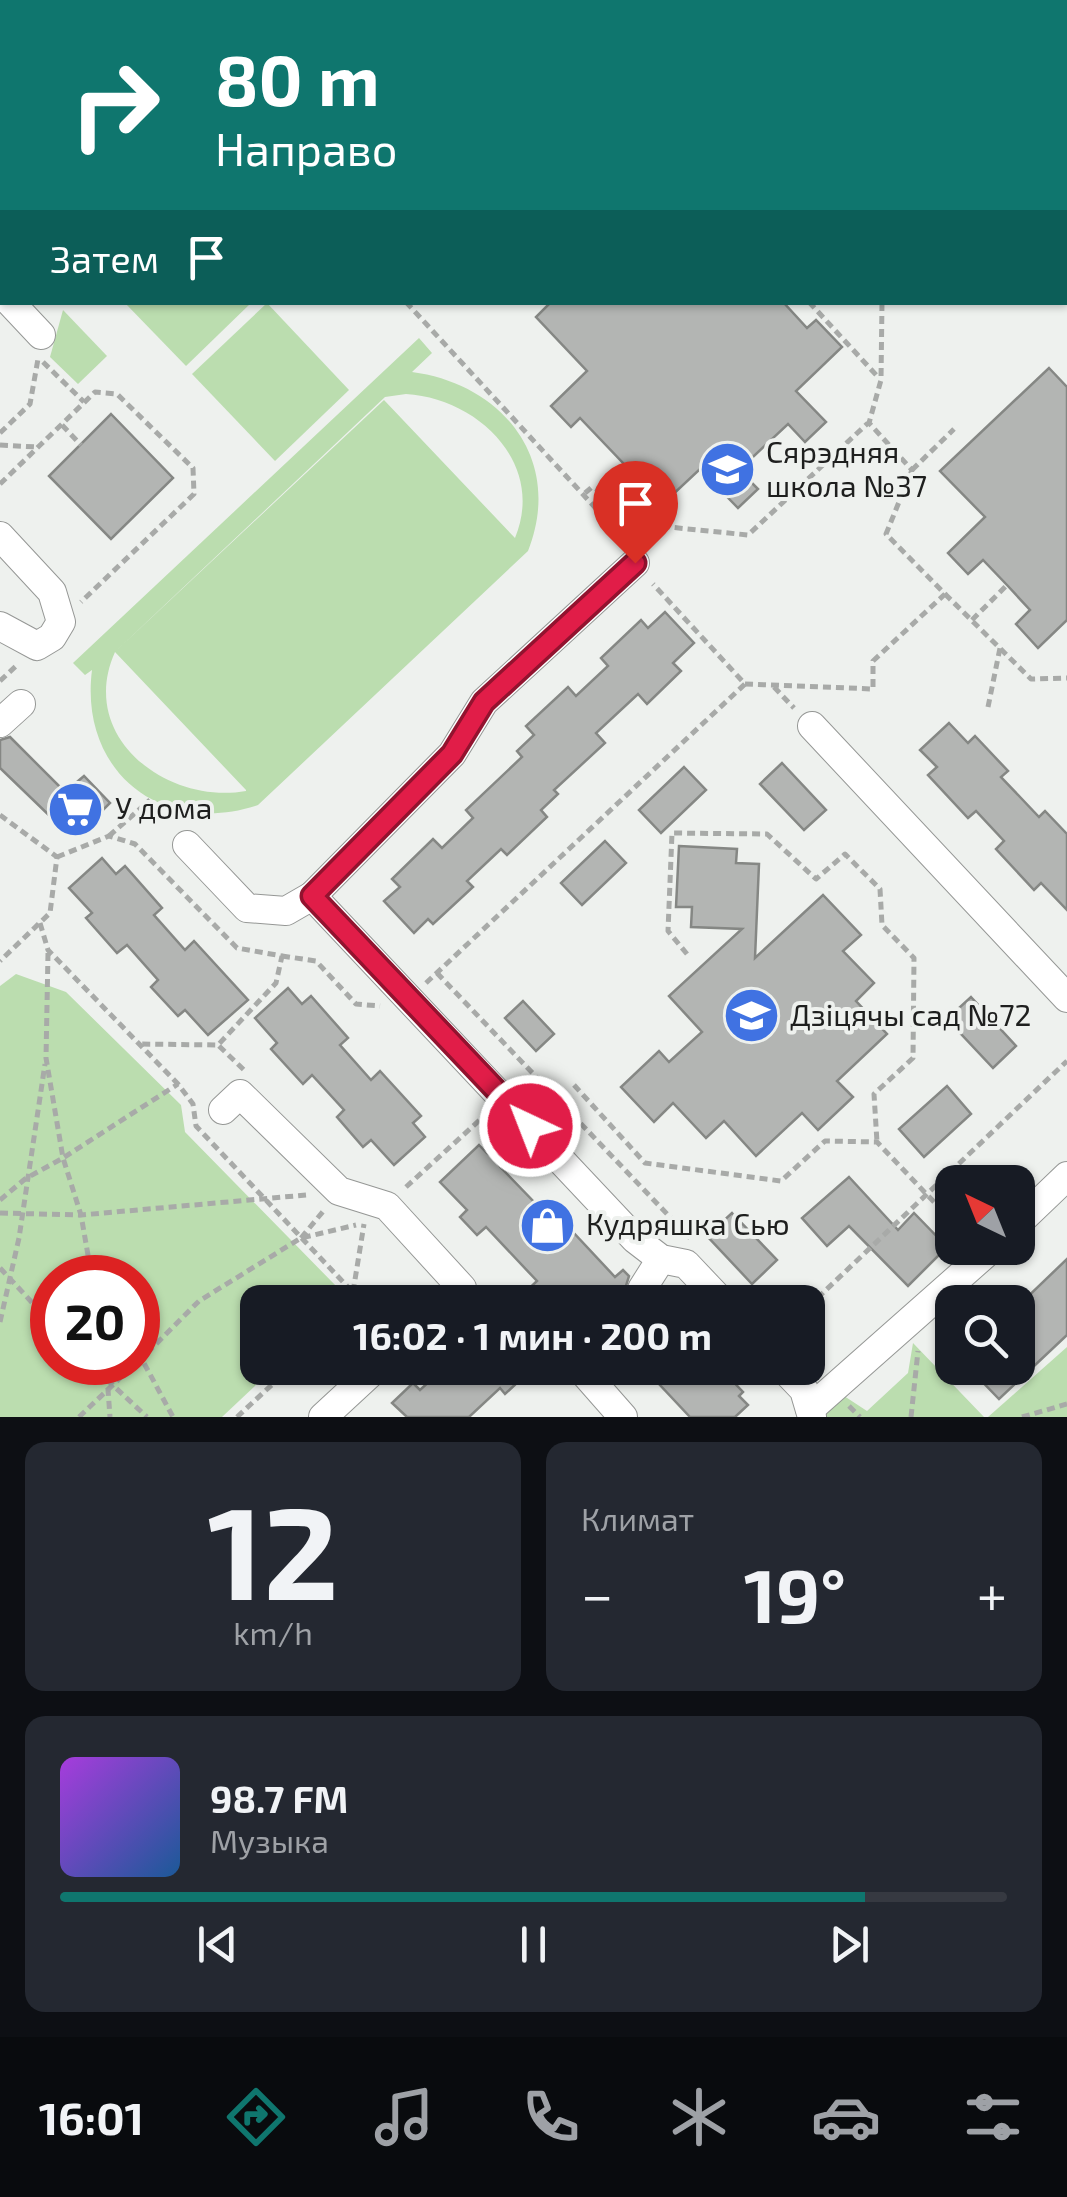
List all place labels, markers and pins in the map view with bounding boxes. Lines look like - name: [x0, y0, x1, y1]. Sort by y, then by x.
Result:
- place label: Сярэдняя школа №37: [766, 433, 927, 503]
- school or university icon: Сярэдняя школа №37: [697, 440, 757, 500]
- pin: [593, 461, 678, 564]
- supermarket icon: У дома: [46, 779, 106, 839]
- place label: У дома: [115, 789, 212, 825]
- school or university icon: Дзіцячы сад №72: [721, 986, 781, 1046]
- place label: Дзіцячы сад №72: [790, 996, 1031, 1032]
- shop icon: Кудряшка Сью: [517, 1195, 577, 1255]
- place label: Кудряшка Сью: [586, 1205, 790, 1242]

